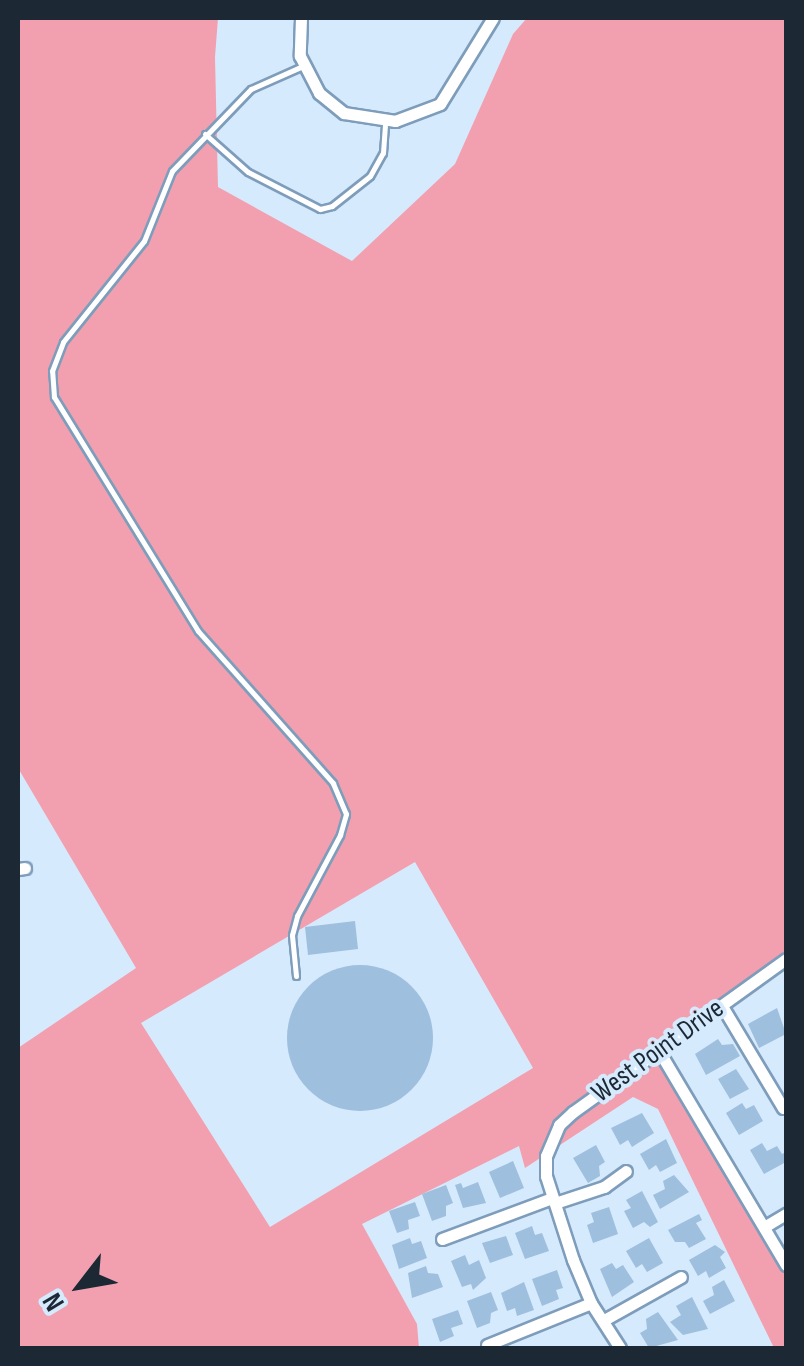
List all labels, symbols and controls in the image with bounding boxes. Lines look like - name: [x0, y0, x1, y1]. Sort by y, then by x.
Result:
- street label: West Point Drive: [586, 992, 730, 1110]
- north arrow: [30, 1236, 130, 1336]
- text: N: [36, 1287, 72, 1317]

